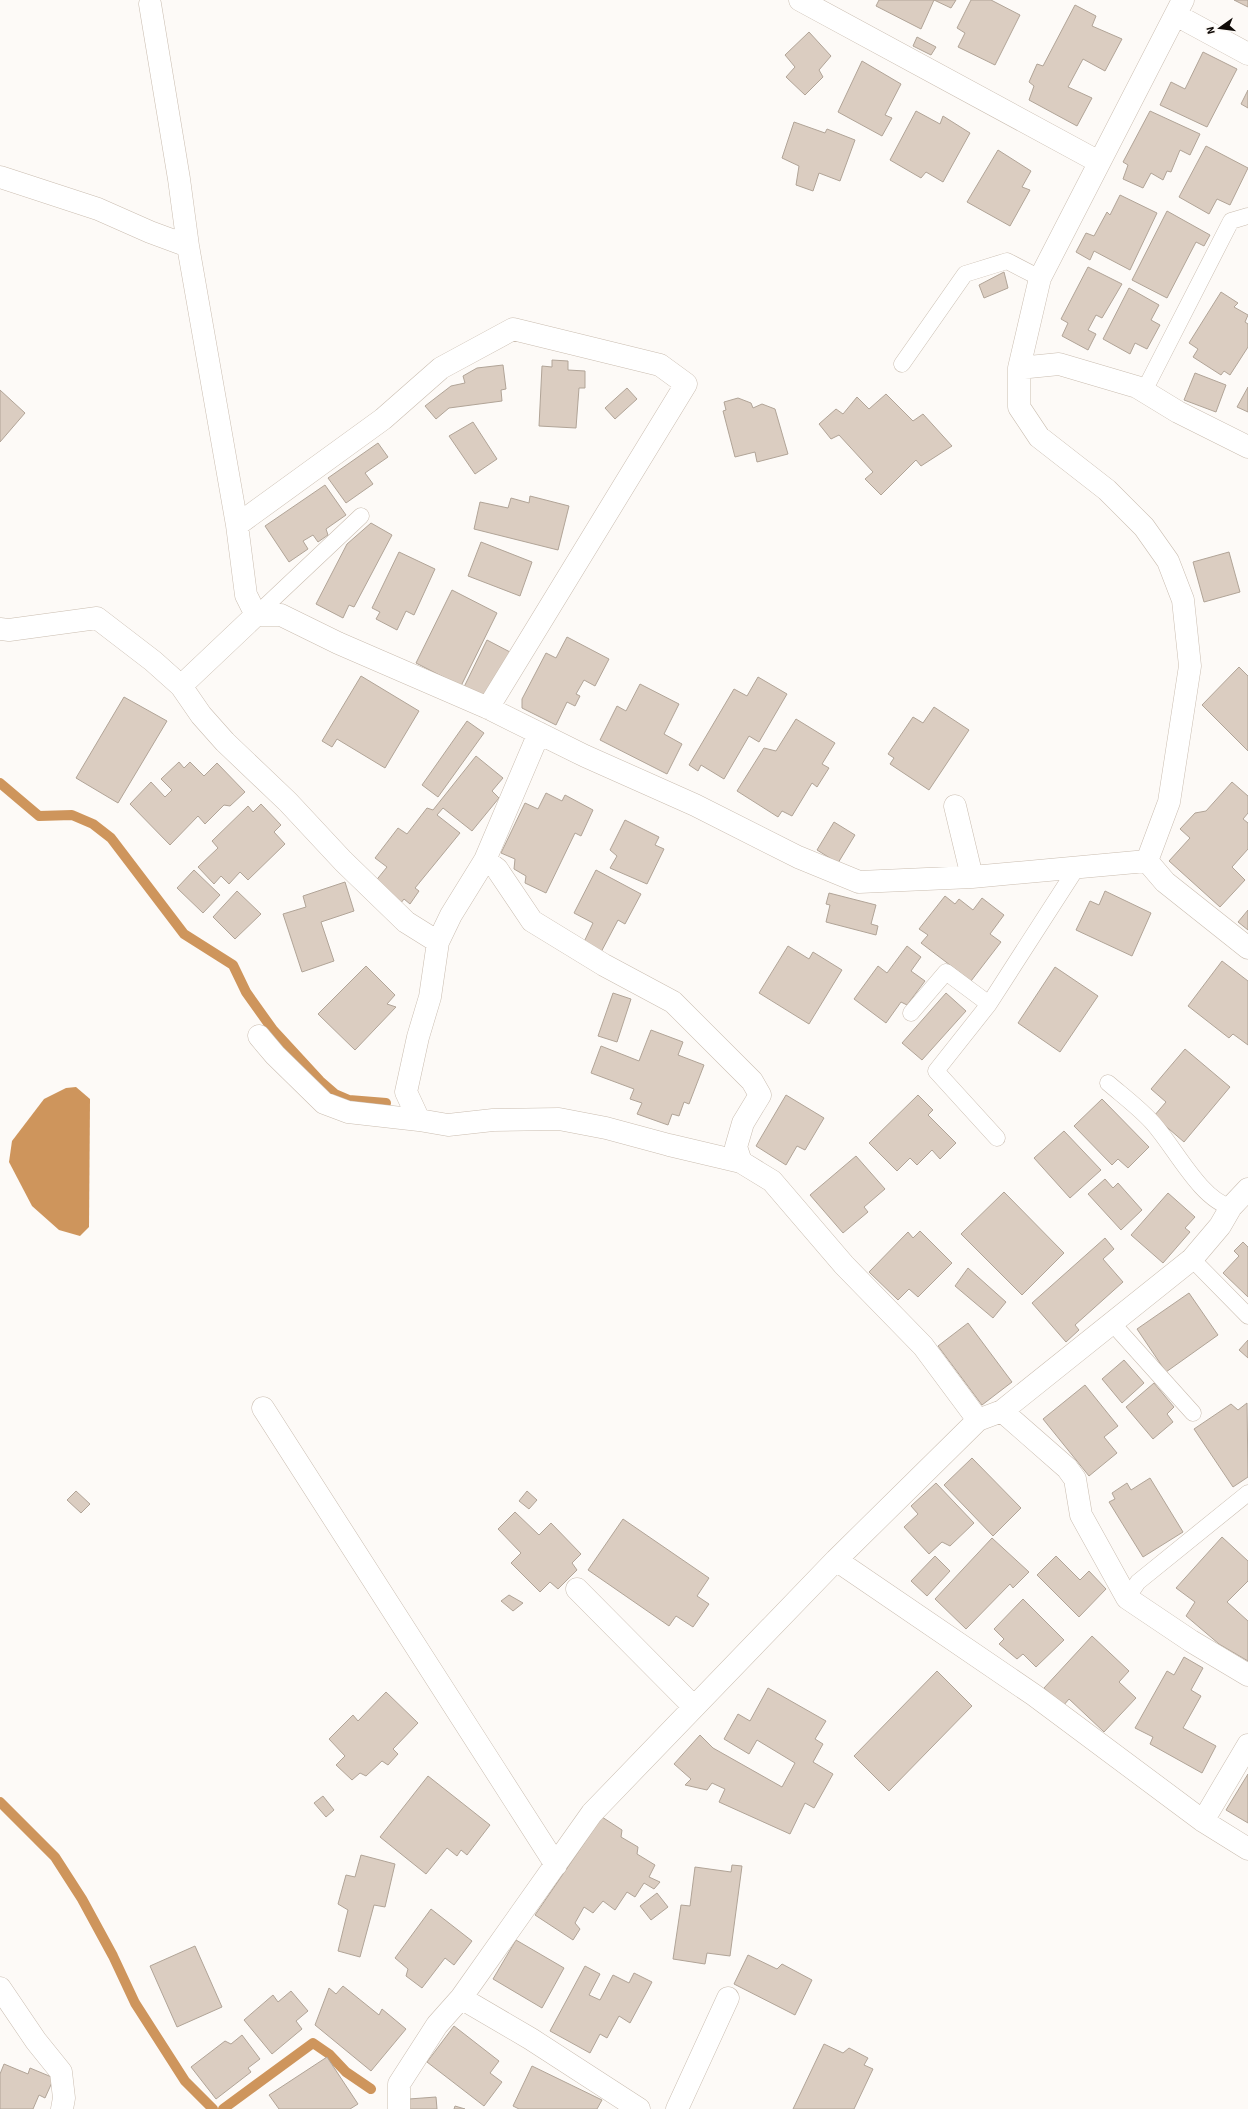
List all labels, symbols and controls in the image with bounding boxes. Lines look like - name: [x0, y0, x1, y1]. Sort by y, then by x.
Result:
- north arrow: [1200, 8, 1240, 48]
- text: N: [1203, 25, 1219, 36]

